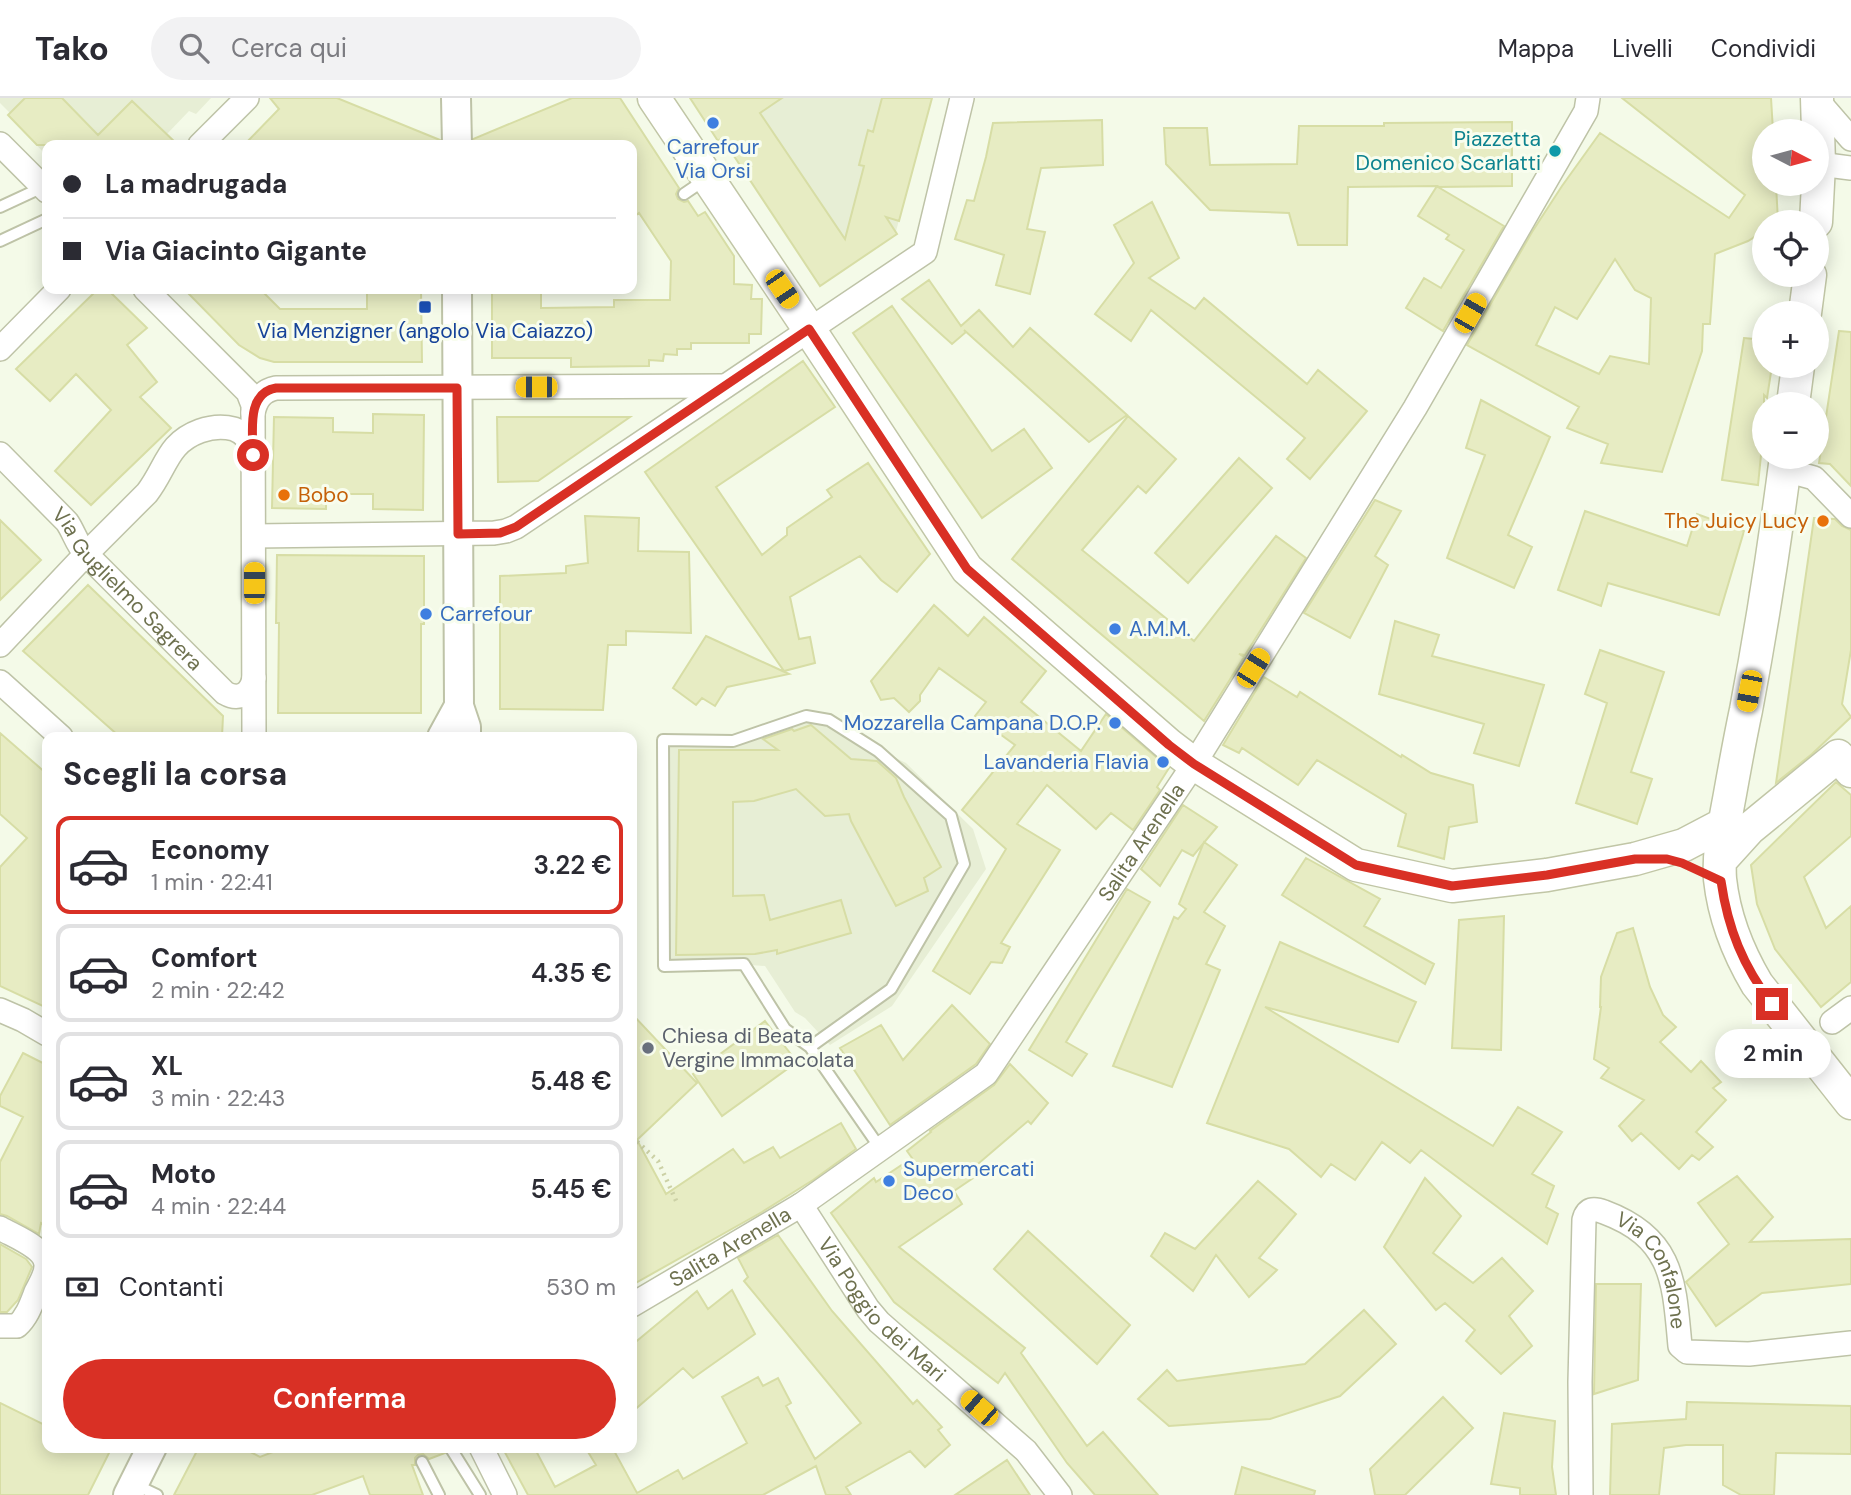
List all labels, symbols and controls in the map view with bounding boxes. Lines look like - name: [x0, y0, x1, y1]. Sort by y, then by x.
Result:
- search box: [151, 17, 641, 80]
- text: Tako: [35, 27, 109, 70]
- icon: search: [175, 29, 213, 67]
- text: Cerca qui: [231, 31, 347, 65]
- text: Mappa: [1498, 33, 1574, 64]
- text: Livelli: [1612, 33, 1673, 64]
- text: Condividi: [1711, 33, 1816, 64]
- marker: Carrefour Via Orsi: [705, 115, 721, 131]
- north arrow: [1752, 119, 1829, 196]
- map controls: [1752, 119, 1829, 469]
- place label: Piazzetta Domenico Scarlatti: [1356, 125, 1541, 177]
- place label: Carrefour Via Orsi: [667, 133, 759, 185]
- marker: Piazzetta Domenico Scarlatti: [1547, 143, 1563, 159]
- text: La madrugada: [105, 167, 287, 201]
- button: locate: [1752, 210, 1829, 287]
- text: Via Giacinto Gigante: [105, 234, 367, 268]
- car: [762, 266, 803, 312]
- car: [1451, 290, 1490, 336]
- marker: Via Menzigner (angolo Via Caiazzo): [417, 299, 433, 315]
- button: +: [1752, 301, 1829, 378]
- place label: Via Menzigner (angolo Via Caiazzo): [257, 317, 593, 345]
- car: [516, 377, 558, 398]
- button: −: [1752, 392, 1829, 469]
- route start: [237, 439, 269, 471]
- place label: Bobo: [298, 481, 349, 509]
- marker: Bobo: [276, 487, 292, 503]
- street label: Via Guglielmo Sagrera: [46, 501, 209, 677]
- place label: The Juicy Lucy: [1664, 507, 1809, 535]
- marker: The Juicy Lucy: [1815, 513, 1831, 529]
- car: [244, 562, 265, 604]
- place label: Carrefour: [440, 600, 533, 628]
- marker: Carrefour: [418, 606, 434, 622]
- place label: A.M.M.: [1129, 615, 1191, 643]
- marker: A.M.M.: [1107, 621, 1123, 637]
- car: [1233, 645, 1274, 691]
- car: [1735, 668, 1764, 714]
- place label: Mozzarella Campana D.O.P.: [844, 709, 1101, 737]
- marker: Mozzarella Campana D.O.P.: [1107, 715, 1123, 731]
- place label: Lavanderia Flavia: [983, 748, 1149, 776]
- text: Scegli la corsa: [63, 753, 287, 795]
- marker: Lavanderia Flavia: [1155, 754, 1171, 770]
- street label: Salita Arenella: [1092, 778, 1191, 907]
- text: Economy: [151, 833, 269, 867]
- icon: car: [67, 834, 130, 897]
- text: 3.22 €: [534, 848, 612, 882]
- text: 1 min · 22:41: [151, 867, 273, 897]
- text: Comfort: [151, 941, 257, 975]
- icon: car: [67, 942, 130, 1005]
- text: 4.35 €: [531, 956, 612, 990]
- text: 2 min · 22:42: [151, 975, 285, 1005]
- route end: [1756, 988, 1788, 1020]
- place label: Chiesa di Beata Vergine Immacolata: [662, 1022, 854, 1074]
- callout: 2 min: [1714, 1028, 1830, 1077]
- text: 2 min: [1743, 1038, 1803, 1068]
- marker: Chiesa di Beata Vergine Immacolata: [640, 1040, 656, 1056]
- text: XL: [151, 1049, 183, 1083]
- icon: car: [67, 1050, 130, 1113]
- text: 5.48 €: [530, 1064, 612, 1098]
- text: 3 min · 22:43: [151, 1083, 285, 1113]
- place label: Supermercati Deco: [903, 1155, 1034, 1207]
- text: Moto: [151, 1157, 216, 1191]
- icon: car: [67, 1158, 130, 1221]
- text: 5.45 €: [530, 1172, 612, 1206]
- marker: Supermercati Deco: [881, 1173, 897, 1189]
- text: 4 min · 22:44: [151, 1191, 286, 1221]
- street label: Salita Arenella: [664, 1200, 796, 1294]
- street label: Via Confalone: [1611, 1205, 1692, 1330]
- street label: Via Poggio dei Mari: [811, 1232, 952, 1388]
- icon: cash: [63, 1268, 101, 1306]
- text: Contanti: [119, 1270, 224, 1304]
- text: 530 m: [546, 1272, 616, 1302]
- button: Conferma: [63, 1359, 616, 1439]
- car: [957, 1386, 1002, 1430]

